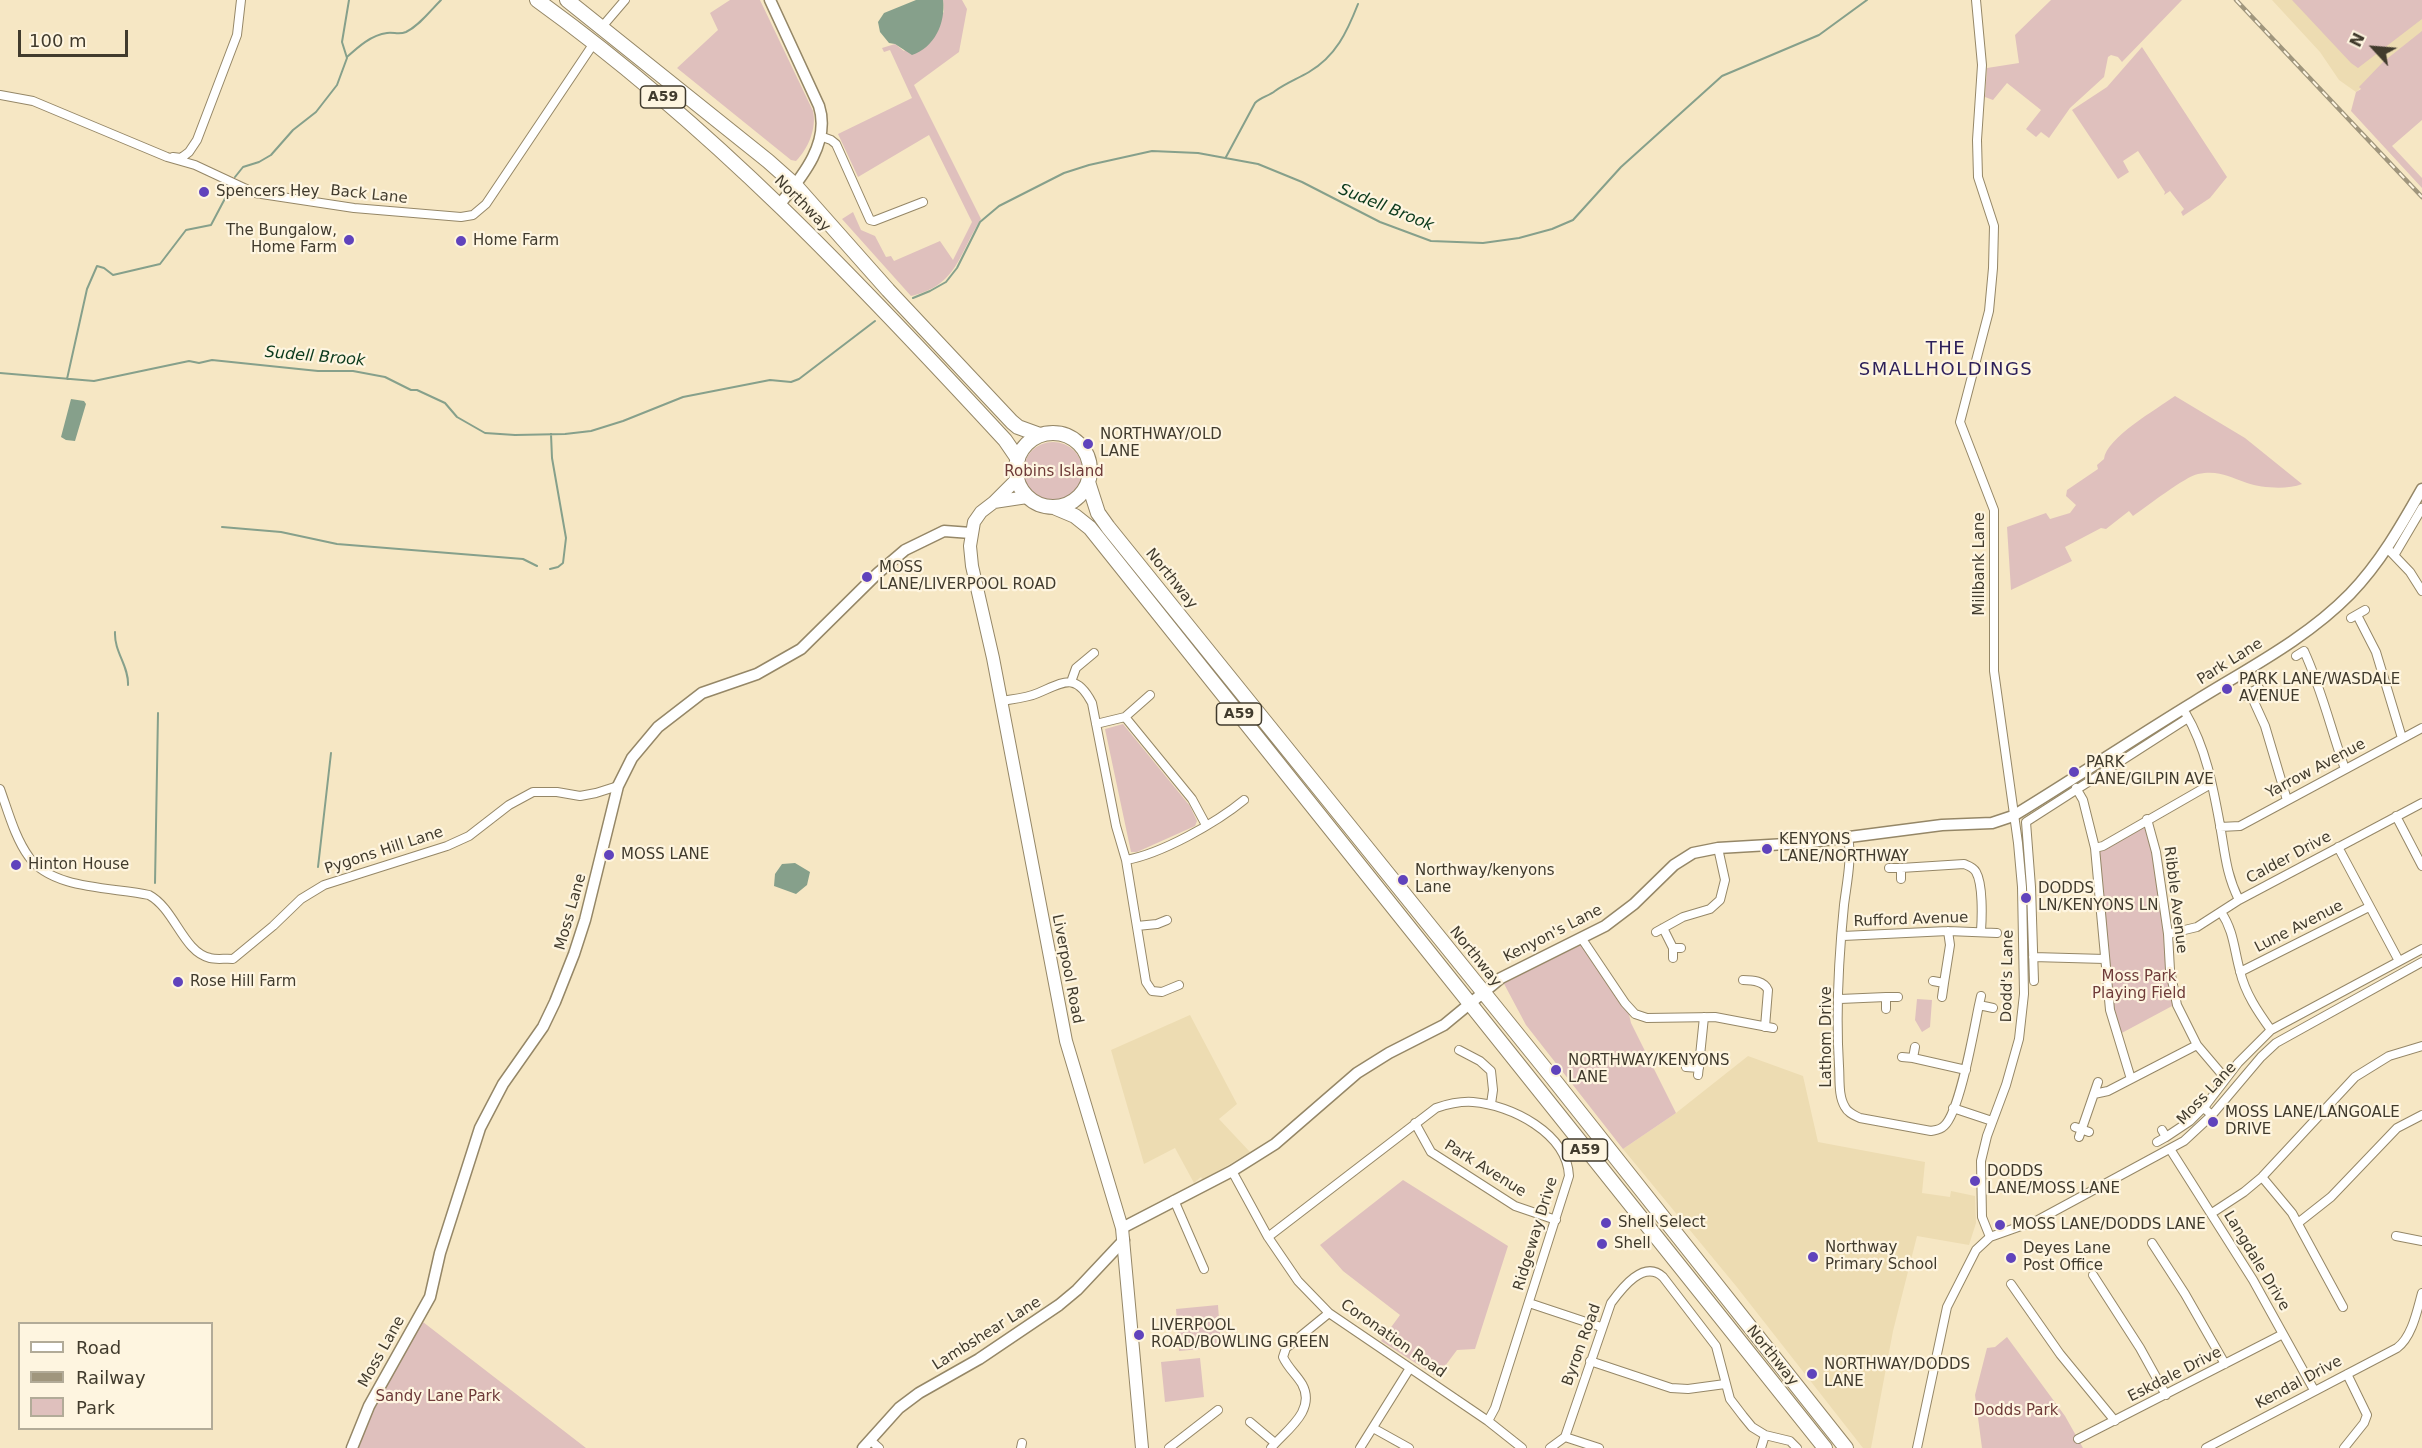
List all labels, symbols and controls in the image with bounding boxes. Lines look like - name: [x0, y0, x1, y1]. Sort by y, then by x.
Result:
- scale bar: [21, 18, 130, 56]
- north arrow: [2344, 18, 2404, 78]
- text: 100 m: [29, 30, 87, 51]
- text: N: [2346, 30, 2369, 50]
- road number: A59: [640, 86, 686, 108]
- street label: Northway: [770, 172, 834, 236]
- water label: Sudell Brook: [1336, 180, 1436, 236]
- street label: Back Lane: [330, 182, 408, 208]
- place label: Spencers Hey: [216, 183, 319, 201]
- marker: Spencers Hey: [197, 185, 211, 199]
- place label: The Bungalow, Home Farm: [226, 222, 337, 257]
- place label: Home Farm: [473, 232, 559, 250]
- marker: The Bungalow, Home Farm: [342, 233, 356, 247]
- marker: Home Farm: [454, 234, 468, 248]
- district label: THE SMALLHOLDINGS: [1859, 338, 2033, 380]
- water label: Sudell Brook: [264, 343, 366, 371]
- place label: NORTHWAY/OLD LANE: [1100, 426, 1222, 461]
- marker: NORTHWAY/OLD LANE: [1081, 437, 1095, 451]
- park label: Robins Island: [1004, 463, 1104, 481]
- street label: Millbank Lane: [1971, 512, 1989, 616]
- street label: Northway: [1141, 545, 1201, 613]
- place label: MOSS LANE/LIVERPOOL ROAD: [879, 559, 1056, 594]
- marker: MOSS LANE/LIVERPOOL ROAD: [860, 570, 874, 584]
- street label: Park Lane: [2194, 635, 2266, 689]
- place label: PARK LANE/WASDALE AVENUE: [2239, 671, 2400, 706]
- marker: PARK LANE/WASDALE AVENUE: [2220, 682, 2234, 696]
- road number: A59: [1216, 703, 1262, 725]
- street label: Yarrow Avenue: [2263, 735, 2369, 803]
- place label: PARK LANE/GILPIN AVE: [2086, 754, 2214, 789]
- marker: PARK LANE/GILPIN AVE: [2067, 765, 2081, 779]
- street label: Pygons Hill Lane: [322, 823, 446, 879]
- street label: Calder Drive: [2243, 828, 2335, 888]
- place label: KENYONS LANE/NORTHWAY: [1779, 831, 1909, 866]
- marker: KENYONS LANE/NORTHWAY: [1760, 842, 1774, 856]
- place label: MOSS LANE: [621, 846, 709, 864]
- street label: Ribble Avenue: [2160, 846, 2190, 954]
- marker: MOSS LANE: [602, 848, 616, 862]
- place label: Hinton House: [28, 856, 129, 874]
- marker: Hinton House: [9, 858, 23, 872]
- place label: Northway/kenyons Lane: [1415, 862, 1555, 897]
- street label: Moss Lane: [551, 872, 591, 952]
- marker: Northway/kenyons Lane: [1396, 873, 1410, 887]
- place label: DODDS LN/KENYONS LN: [2038, 880, 2158, 915]
- marker: DODDS LN/KENYONS LN: [2019, 891, 2033, 905]
- street label: Lune Avenue: [2252, 897, 2346, 957]
- street label: Kenyon's Lane: [1501, 901, 1605, 967]
- street label: Rufford Avenue: [1853, 909, 1969, 931]
- street label: Liverpool Road: [1048, 913, 1086, 1025]
- street label: Northway: [1445, 923, 1505, 991]
- street label: Dodd's Lane: [1998, 929, 2018, 1023]
- park label: Moss Park Playing Field: [2092, 968, 2186, 1003]
- place label: Rose Hill Farm: [190, 973, 296, 991]
- marker: Rose Hill Farm: [171, 975, 185, 989]
- street label: Lathom Drive: [1818, 986, 1836, 1088]
- place label: NORTHWAY/KENYONS LANE: [1568, 1052, 1730, 1087]
- street label: Moss Lane: [2174, 1059, 2240, 1129]
- marker: NORTHWAY/KENYONS LANE: [1549, 1063, 1563, 1077]
- place label: MOSS LANE/LANGOALE DRIVE: [2225, 1104, 2400, 1139]
- marker: MOSS LANE/LANGOALE DRIVE: [2206, 1115, 2220, 1129]
- street label: Park Avenue: [1441, 1137, 1529, 1201]
- road number: A59: [1562, 1139, 1608, 1161]
- place label: DODDS LANE/MOSS LANE: [1987, 1163, 2120, 1198]
- marker: DODDS LANE/MOSS LANE: [1968, 1174, 1982, 1188]
- street label: Ridgeway Drive: [1510, 1175, 1562, 1293]
- street label: Langdale Drive: [2219, 1208, 2293, 1314]
- place label: Shell Select: [1618, 1214, 1706, 1232]
- marker: Shell Select: [1599, 1216, 1613, 1230]
- place label: MOSS LANE/DODDS LANE: [2012, 1216, 2206, 1234]
- marker: MOSS LANE/DODDS LANE: [1993, 1218, 2007, 1232]
- place label: Shell: [1614, 1235, 1651, 1253]
- marker: Shell: [1595, 1237, 1609, 1251]
- place label: Northway Primary School: [1825, 1239, 1938, 1274]
- place label: Deyes Lane Post Office: [2023, 1240, 2111, 1275]
- marker: Northway Primary School: [1806, 1250, 1820, 1264]
- marker: Deyes Lane Post Office: [2004, 1251, 2018, 1265]
- street label: Lambshear Lane: [929, 1293, 1045, 1375]
- street label: Coronation Road: [1337, 1296, 1449, 1382]
- street label: Byron Road: [1559, 1301, 1605, 1389]
- street label: Moss Lane: [355, 1313, 409, 1391]
- place label: LIVERPOOL ROAD/BOWLING GREEN: [1151, 1317, 1329, 1352]
- legend: [18, 1322, 213, 1430]
- street label: Northway: [1742, 1322, 1802, 1390]
- marker: LIVERPOOL ROAD/BOWLING GREEN: [1132, 1328, 1146, 1342]
- text: Road: [76, 1337, 121, 1358]
- street label: Eskdale Drive: [2125, 1344, 2225, 1406]
- street label: Kendal Drive: [2253, 1353, 2345, 1413]
- place label: NORTHWAY/DODDS LANE: [1824, 1356, 1970, 1391]
- text: Railway: [76, 1367, 146, 1388]
- marker: NORTHWAY/DODDS LANE: [1805, 1367, 1819, 1381]
- park label: Sandy Lane Park: [376, 1388, 500, 1406]
- text: Park: [76, 1397, 115, 1418]
- park label: Dodds Park: [1974, 1402, 2058, 1420]

